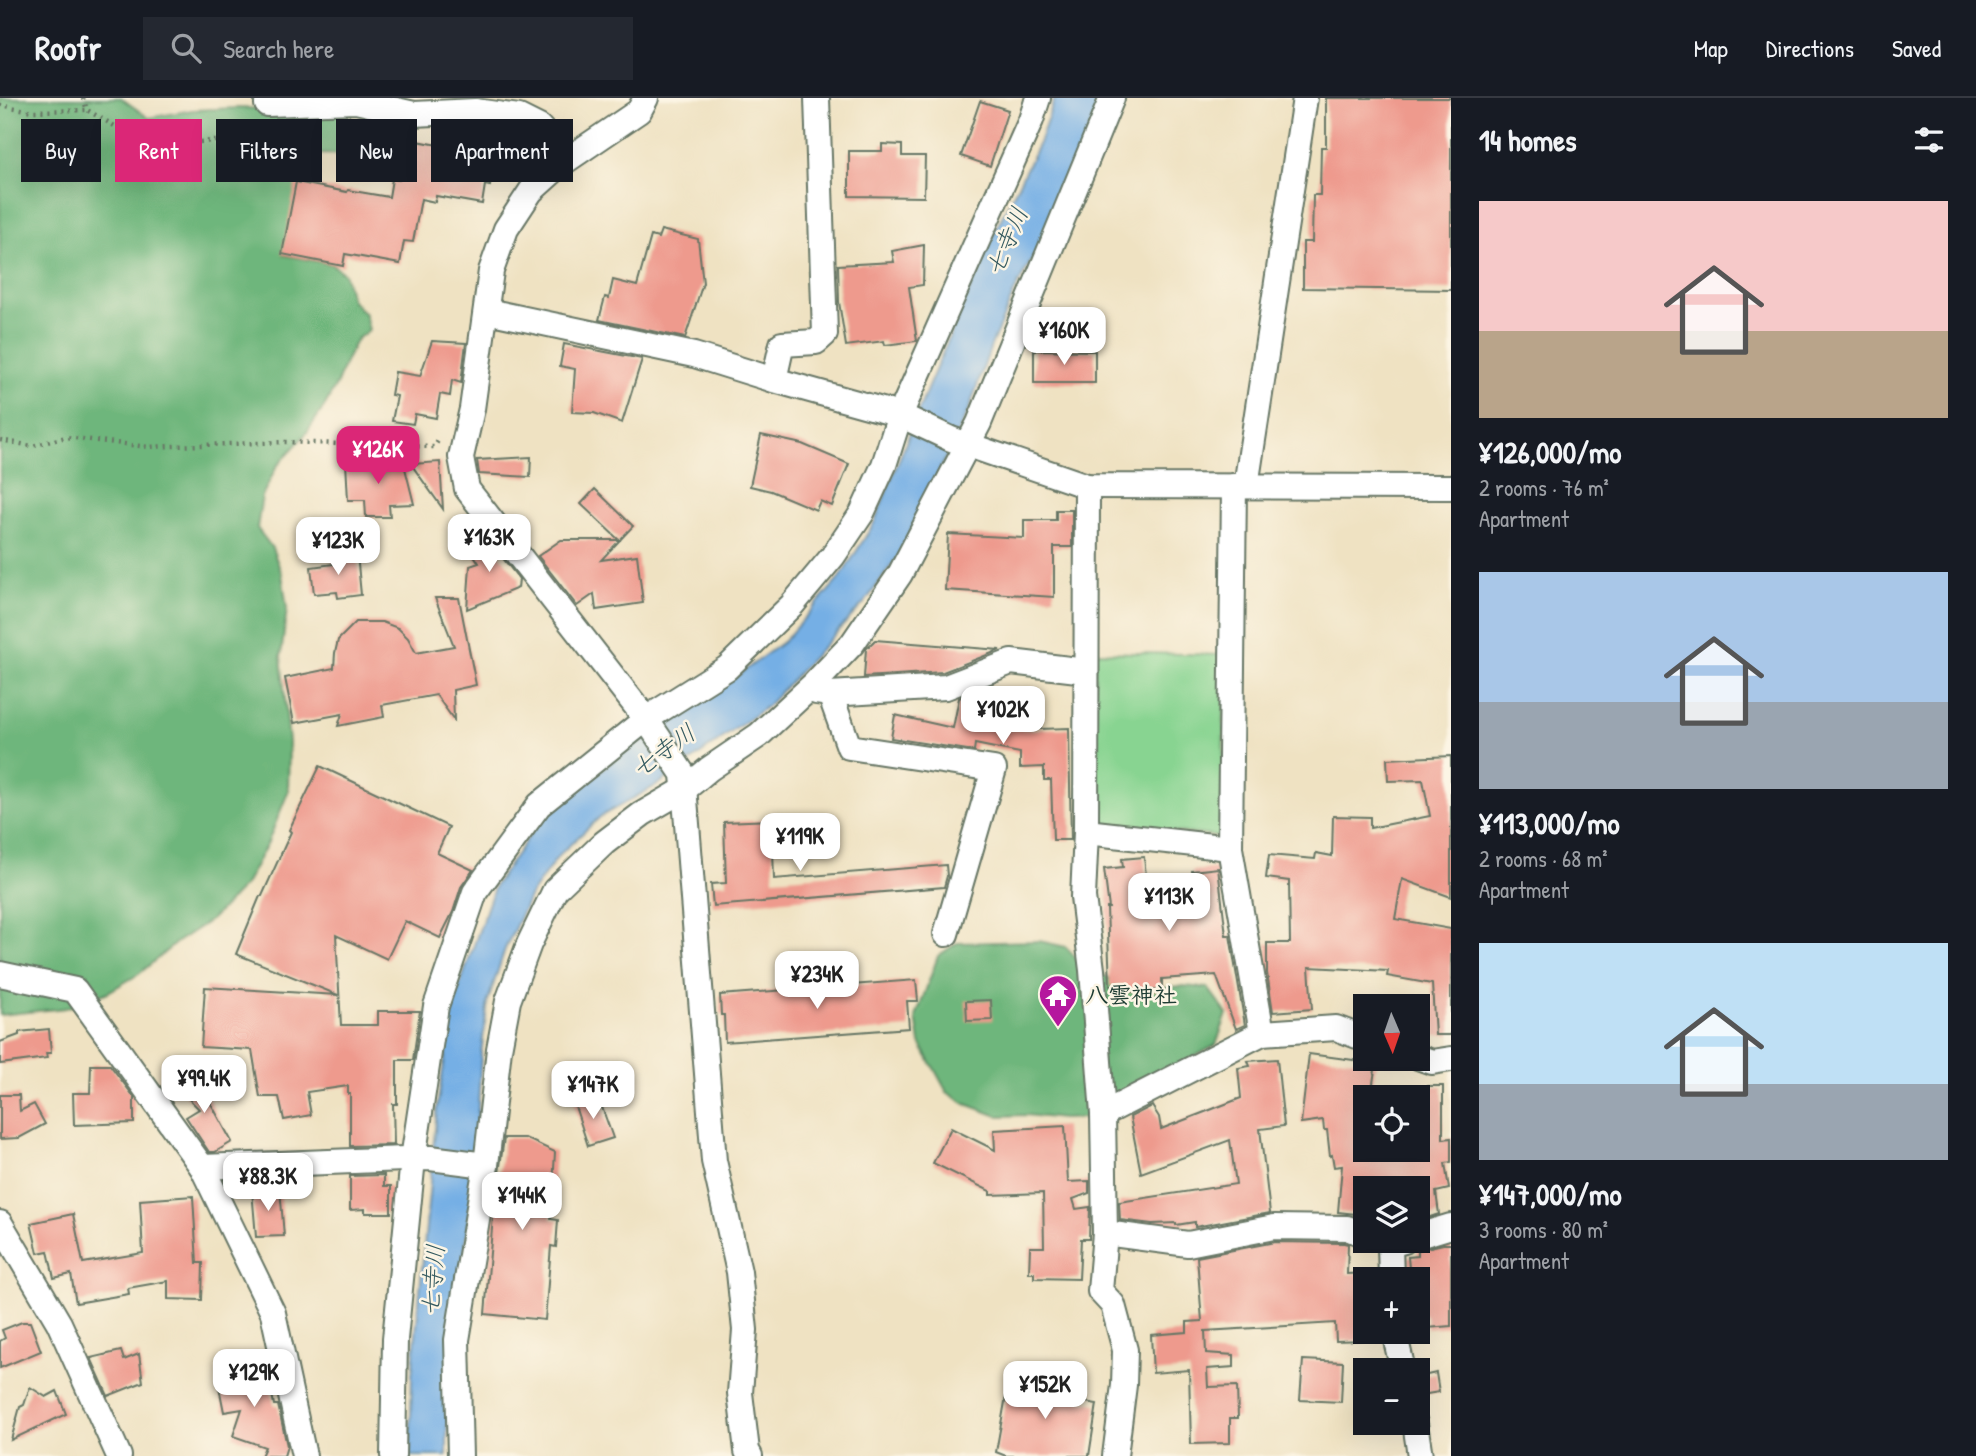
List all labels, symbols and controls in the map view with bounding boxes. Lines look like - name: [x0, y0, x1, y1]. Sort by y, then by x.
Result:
- search box: [143, 17, 633, 80]
- text: Roofr: [35, 26, 101, 70]
- icon: search: [167, 29, 205, 67]
- text: Search here: [223, 31, 334, 66]
- text: Map: [1694, 32, 1728, 64]
- text: Directions: [1766, 32, 1854, 64]
- text: Saved: [1892, 32, 1941, 64]
- chip: Buy: [21, 119, 101, 182]
- chip: Rent: [115, 119, 202, 182]
- chip: Filters: [216, 119, 322, 182]
- chip: New: [336, 119, 417, 182]
- chip: Apartment: [431, 119, 573, 182]
- text: 14 homes: [1479, 120, 1577, 160]
- icon: filters: [1910, 121, 1948, 159]
- water label: 七寺川: [977, 202, 1035, 280]
- icon: home: [1651, 247, 1777, 373]
- pin: ¥160K: [1015, 308, 1113, 367]
- text: ¥160K: [1039, 314, 1089, 345]
- pin: ¥126K: [329, 426, 427, 486]
- text: ¥126,000/mo: [1479, 432, 1621, 472]
- text: ¥126K: [353, 433, 404, 464]
- text: 2 rooms · 76 m²: [1479, 472, 1609, 503]
- text: Apartment: [1479, 503, 1569, 534]
- pin: ¥163K: [440, 514, 538, 574]
- pin: ¥123K: [289, 518, 387, 577]
- text: ¥163K: [464, 521, 514, 552]
- text: ¥123K: [312, 524, 364, 555]
- icon: home: [1651, 618, 1777, 744]
- pin: ¥102K: [954, 686, 1052, 746]
- text: ¥102K: [977, 693, 1029, 724]
- water label: 七寺川: [624, 716, 702, 784]
- text: ¥113,000/mo: [1479, 803, 1620, 843]
- pin: ¥119K: [751, 814, 849, 873]
- text: ¥119K: [776, 820, 824, 851]
- text: 2 rooms · 68 m²: [1479, 843, 1607, 874]
- pin: ¥113K: [1120, 874, 1218, 933]
- text: Apartment: [1479, 874, 1569, 905]
- text: ¥113K: [1144, 880, 1194, 911]
- pin: ¥234K: [768, 951, 866, 1011]
- text: ¥234K: [791, 958, 843, 989]
- temple icon: 八雲神社: [1037, 973, 1079, 1028]
- place label: 八雲神社: [1085, 979, 1177, 1010]
- icon: home: [1651, 989, 1777, 1115]
- north arrow: [1353, 994, 1430, 1071]
- map controls: [1353, 994, 1430, 1435]
- pin: ¥99.4K: [147, 1056, 261, 1115]
- text: ¥99.4K: [177, 1062, 231, 1093]
- pin: ¥147K: [544, 1062, 642, 1121]
- text: ¥147K: [567, 1068, 619, 1099]
- button: locate: [1353, 1085, 1430, 1162]
- pin: ¥88.3K: [211, 1154, 325, 1213]
- text: ¥88.3K: [239, 1160, 297, 1191]
- pin: ¥144K: [473, 1172, 571, 1232]
- text: ¥147,000/mo: [1479, 1174, 1621, 1214]
- button: layers: [1353, 1176, 1430, 1253]
- text: ¥144K: [498, 1179, 546, 1210]
- text: 3 rooms · 80 m²: [1479, 1214, 1608, 1245]
- water label: 七寺川: [413, 1243, 451, 1317]
- text: Apartment: [1479, 1245, 1569, 1276]
- button: +: [1353, 1267, 1430, 1344]
- pin: ¥129K: [205, 1350, 303, 1409]
- text: ¥129K: [229, 1356, 279, 1387]
- button: −: [1353, 1358, 1430, 1435]
- pin: ¥152K: [996, 1362, 1094, 1421]
- text: ¥152K: [1019, 1368, 1071, 1399]

